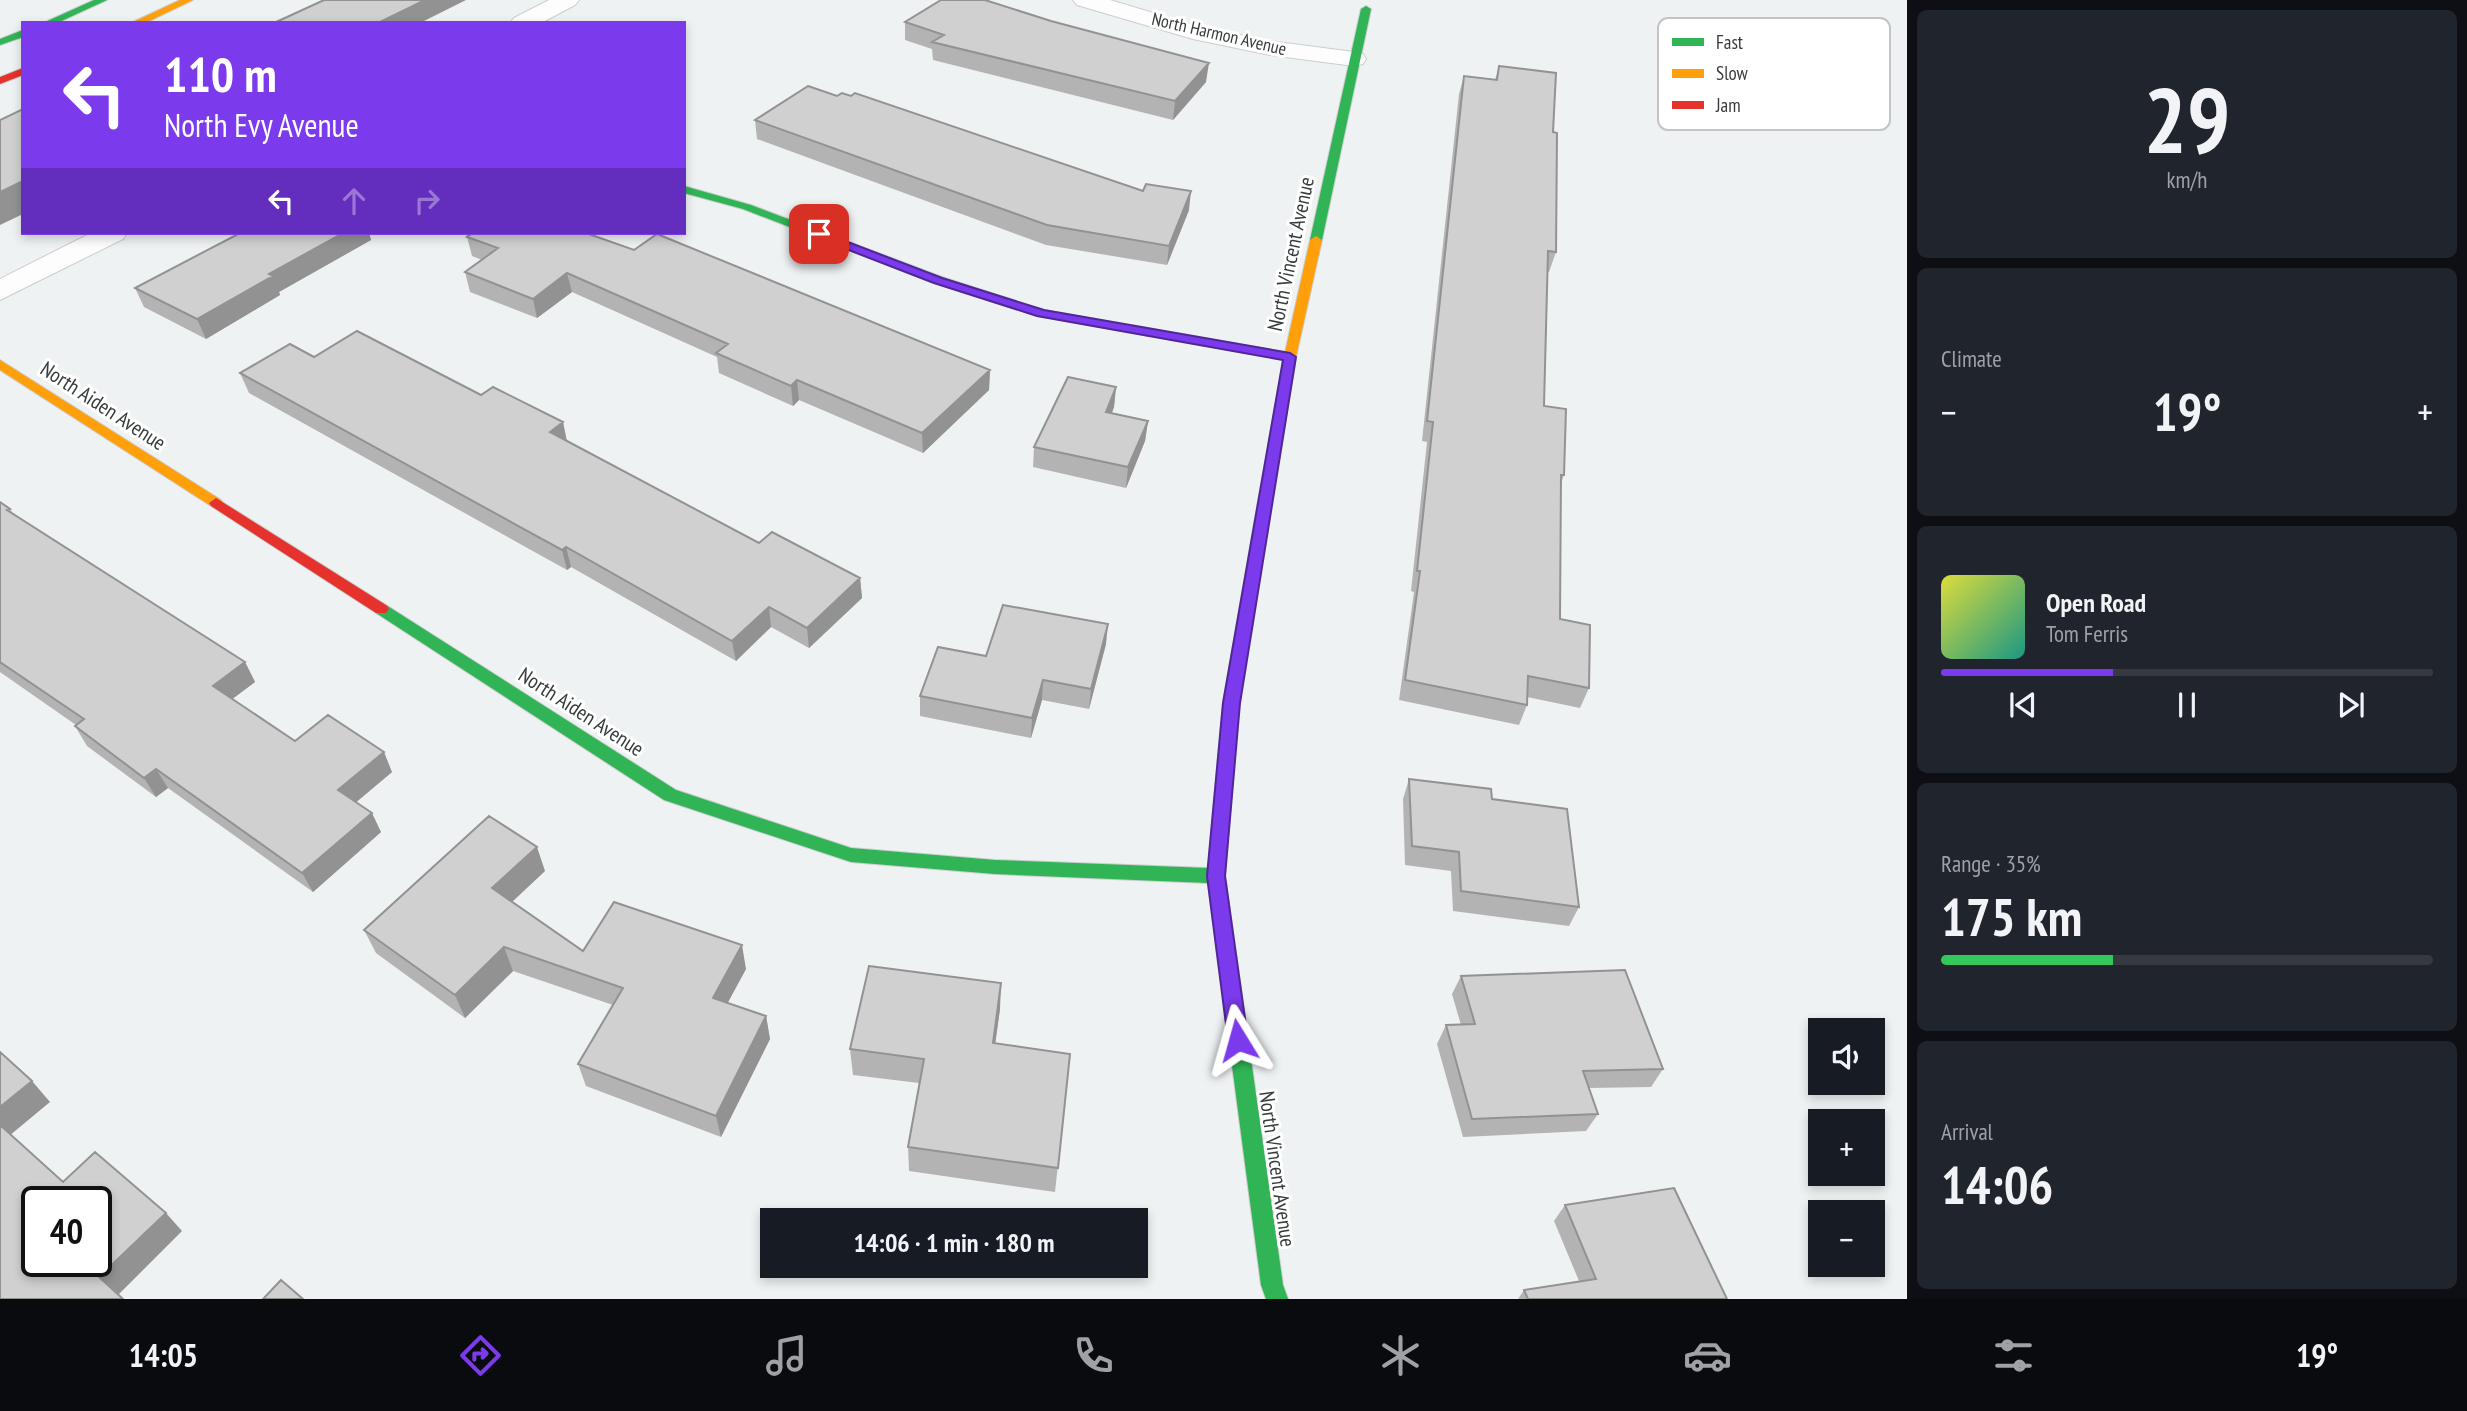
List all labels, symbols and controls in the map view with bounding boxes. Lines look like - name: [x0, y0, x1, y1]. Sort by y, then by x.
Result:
- street label: North Harmon Avenue: [1150, 7, 1289, 60]
- legend: [1658, 18, 1890, 130]
- text: Fast: [1716, 30, 1744, 54]
- text: 110 m: [164, 42, 277, 106]
- icon: left: [49, 49, 140, 140]
- text: 29: [2144, 60, 2231, 178]
- text: Slow: [1716, 61, 1749, 85]
- text: Jam: [1715, 93, 1741, 117]
- text: North Evy Avenue: [164, 104, 359, 146]
- text: km/h: [2167, 165, 2207, 194]
- street label: North Vincent Avenue: [1261, 174, 1320, 333]
- icon: left: [262, 182, 300, 220]
- icon: ahead: [335, 182, 373, 220]
- icon: right: [408, 182, 446, 220]
- pin: [789, 204, 849, 264]
- icon: arrive: [800, 215, 838, 253]
- text: Climate: [1941, 344, 2002, 373]
- street label: North Aiden Avenue: [36, 355, 171, 456]
- text: 19°: [2153, 378, 2221, 445]
- text: −: [1941, 387, 1957, 436]
- text: +: [2417, 387, 2433, 436]
- text: Open Road: [2046, 586, 2146, 619]
- text: Tom Ferris: [2046, 619, 2128, 648]
- street label: North Aiden Avenue: [514, 661, 649, 762]
- icon: previous: [2004, 686, 2042, 724]
- icon: pause: [2168, 686, 2206, 724]
- icon: next: [2332, 686, 2370, 724]
- text: Range · 35%: [1941, 849, 2041, 878]
- text: 175 km: [1941, 883, 2082, 950]
- position arrow: [1201, 1003, 1275, 1077]
- map controls: [1808, 1018, 1885, 1277]
- button: sound: [1808, 1018, 1885, 1095]
- street label: North Vincent Avenue: [1253, 1089, 1302, 1248]
- button: +: [1808, 1109, 1885, 1186]
- text: Arrival: [1941, 1117, 1993, 1146]
- text: 14:06: [1941, 1151, 2053, 1218]
- speed limit sign: 40: [21, 1186, 112, 1277]
- button: −: [1808, 1200, 1885, 1277]
- text: 14:06 · 1 min · 180 m: [854, 1226, 1054, 1259]
- icon: directions: [456, 1331, 505, 1380]
- icon: music: [762, 1331, 811, 1380]
- icon: phone: [1069, 1331, 1118, 1380]
- icon: climate: [1376, 1331, 1425, 1380]
- icon: car: [1683, 1331, 1732, 1380]
- icon: filters: [1989, 1331, 2038, 1380]
- text: 14:05: [129, 1334, 198, 1376]
- text: 19°: [2296, 1334, 2338, 1376]

